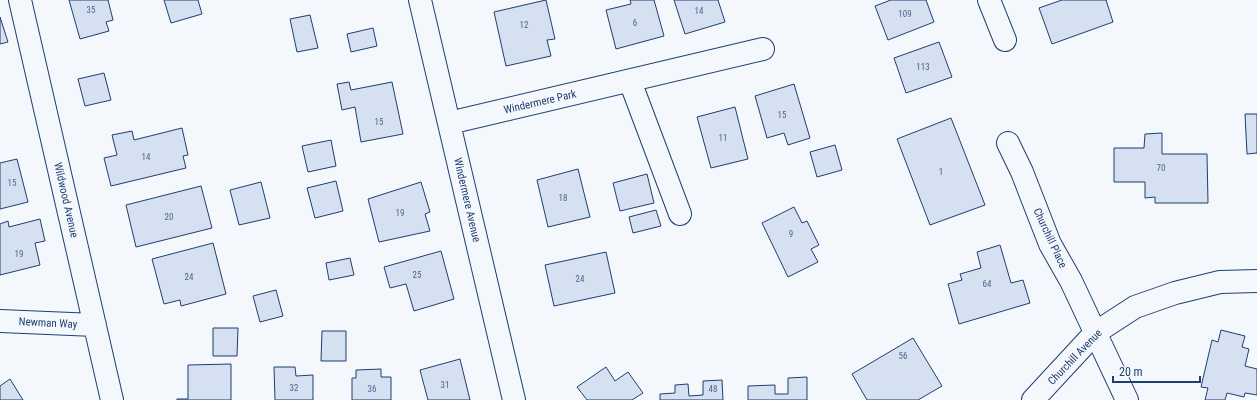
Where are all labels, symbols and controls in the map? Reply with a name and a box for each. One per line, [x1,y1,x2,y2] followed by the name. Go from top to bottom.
[87,5,96,15] house number: 35
[695,6,704,16] house number: 14
[898,9,912,19] house number: 109
[633,18,637,28] house number: 6
[520,20,529,30] house number: 12
[916,62,930,72] house number: 113
[502,87,578,117] street label: Windermere Park
[778,110,787,120] house number: 15
[375,117,384,127] house number: 15
[719,133,727,143] house number: 11
[142,152,151,162] house number: 14
[451,157,483,243] street label: Windermere Avenue
[51,161,81,239] street label: Wildwood Avenue
[1157,163,1165,173] house number: 70
[939,167,943,177] house number: 1
[8,178,17,188] house number: 15
[559,193,567,203] house number: 18
[1030,206,1070,270] street label: Churchill Place
[396,208,404,218] house number: 19
[165,212,173,222] house number: 20
[789,229,793,239] house number: 9
[15,249,23,259] house number: 19
[413,270,422,280] house number: 25
[185,272,194,282] house number: 24
[576,274,585,284] house number: 24
[983,279,992,289] house number: 64
[18,315,78,331] street label: Newman Way
[1045,326,1105,388] street label: Churchill Avenue
[899,351,907,361] house number: 56
[1113,358,1200,384] scale bar
[1119,365,1143,379] text: 20 m
[441,380,449,390] house number: 31
[290,383,299,393] house number: 32
[368,384,376,394] house number: 36
[709,384,717,394] house number: 48

